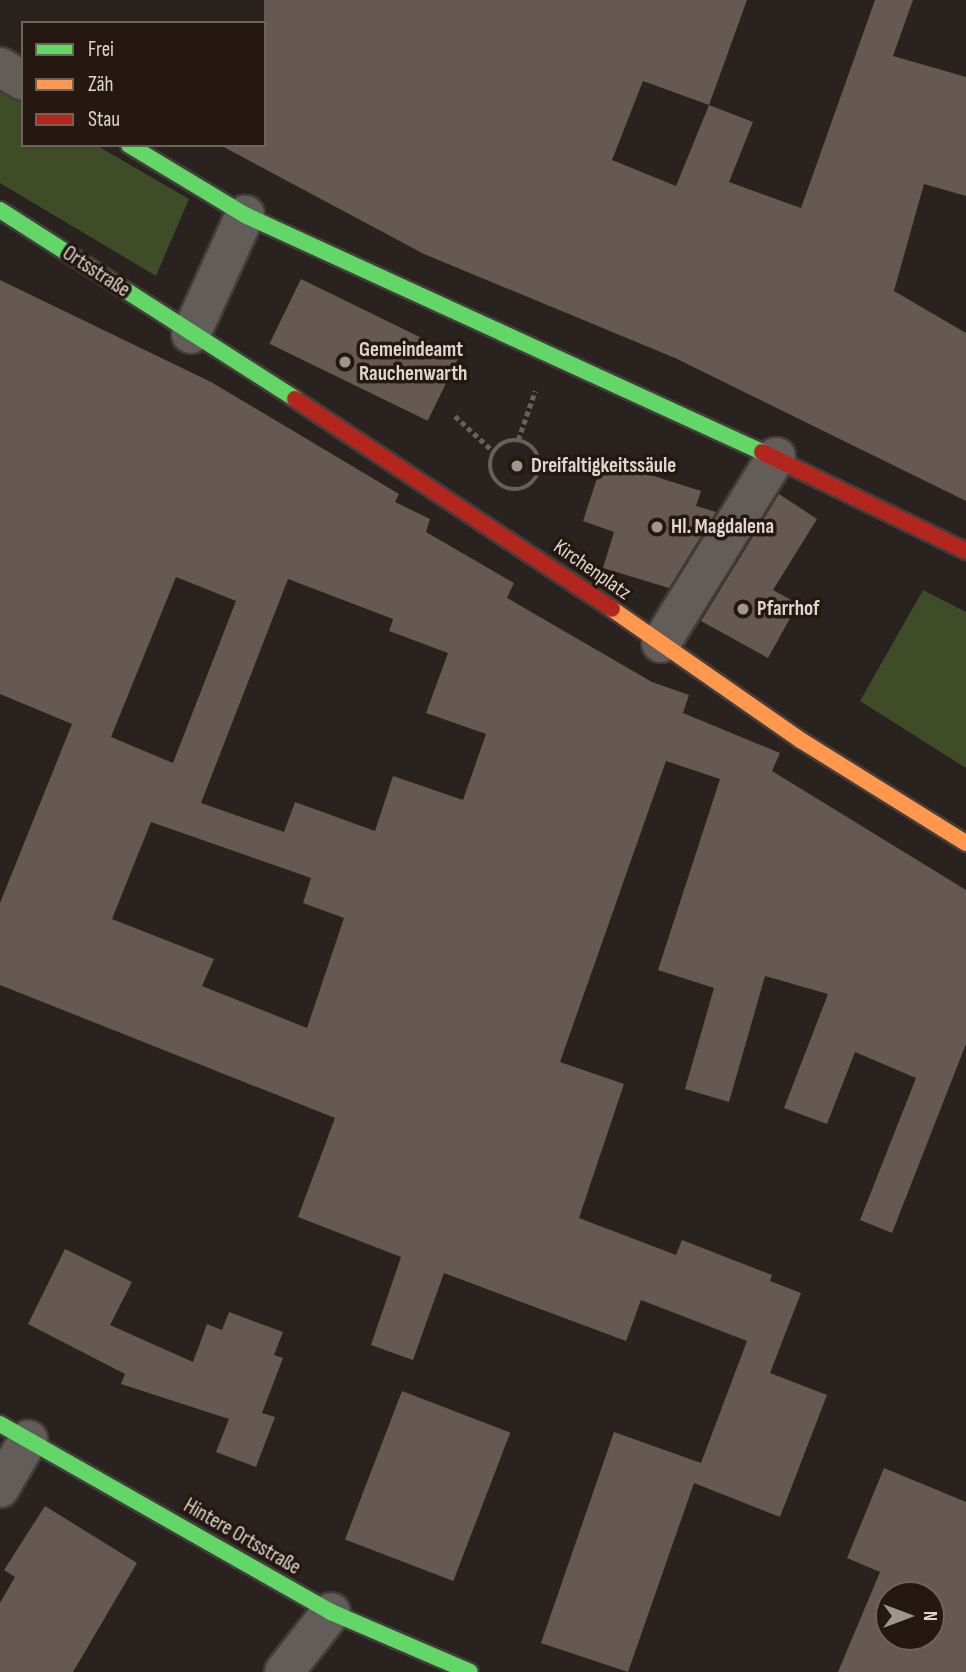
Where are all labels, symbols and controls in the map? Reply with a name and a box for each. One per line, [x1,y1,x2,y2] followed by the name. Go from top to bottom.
[21,21,266,147] legend
[88,37,114,62] text: Frei
[88,72,114,97] text: Zäh
[88,107,120,132] text: Stau
[58,241,134,303] street label: Ortsstraße
[359,337,467,387] place label: Gemeindeamt Rauchenwarth
[337,354,353,370] marker: Gemeindeamt Rauchenwarth
[531,453,676,479] place label: Dreifaltigkeitssäule
[509,458,525,474] marker: Dreifaltigkeitssäule
[671,514,774,540] place label: Hl. Magdalena
[649,519,665,535] marker: Hl. Magdalena
[548,534,636,606] street label: Kirchenplatz
[757,596,820,622] place label: Pfarrhof
[735,601,751,617] marker: Pfarrhof
[179,1493,305,1581] street label: Hintere Ortsstraße
[875,1581,945,1651] north arrow
[918,1611,941,1621] text: N

